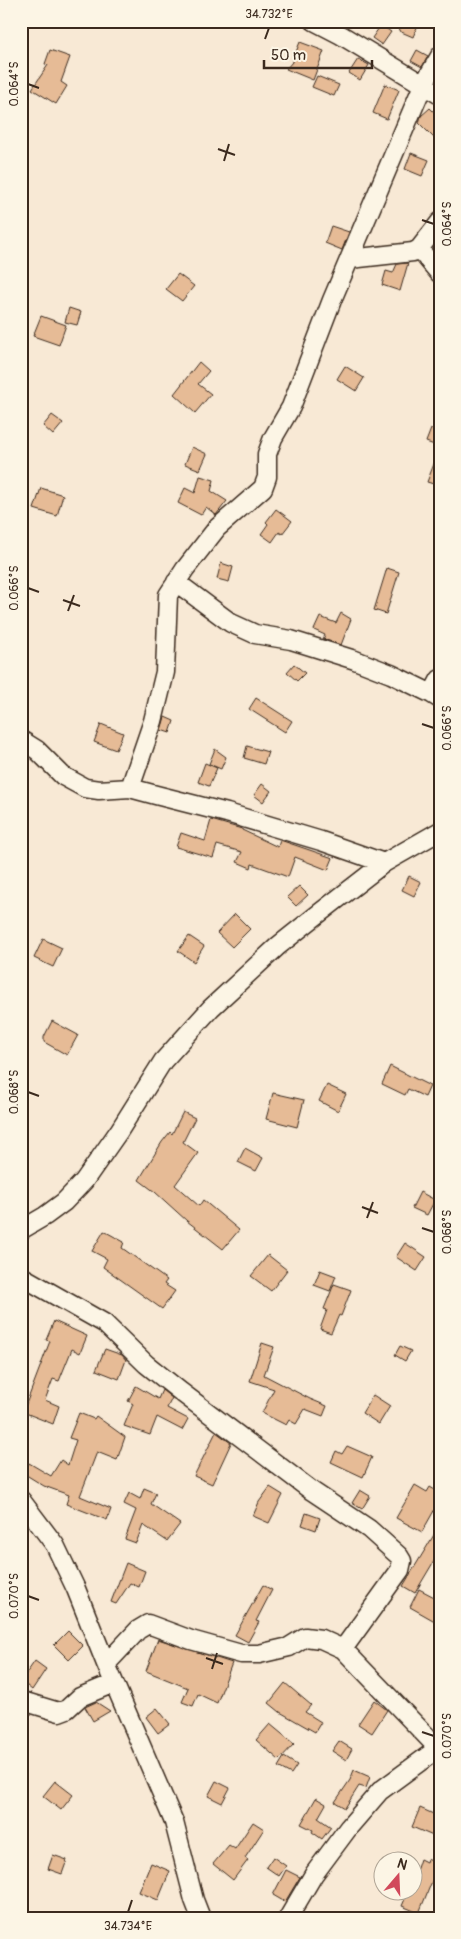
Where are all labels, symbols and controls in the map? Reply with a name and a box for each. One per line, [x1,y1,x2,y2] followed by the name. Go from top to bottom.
[245,7,293,22] text: 34.732°E
[264,38,371,70] scale bar
[271,46,306,65] text: 50 m
[7,61,22,107] text: 0.064°S
[440,201,455,247] text: 0.064°S
[7,565,22,611] text: 0.066°S
[440,705,455,751] text: 0.066°S
[7,1070,22,1114] text: 0.068°S
[440,1210,455,1254] text: 0.068°S
[7,1573,22,1619] text: 0.070°S
[440,1713,455,1759] text: 0.070°S
[374,1852,424,1902] north arrow
[395,1855,409,1874] text: N
[104,1919,152,1934] text: 34.734°E

